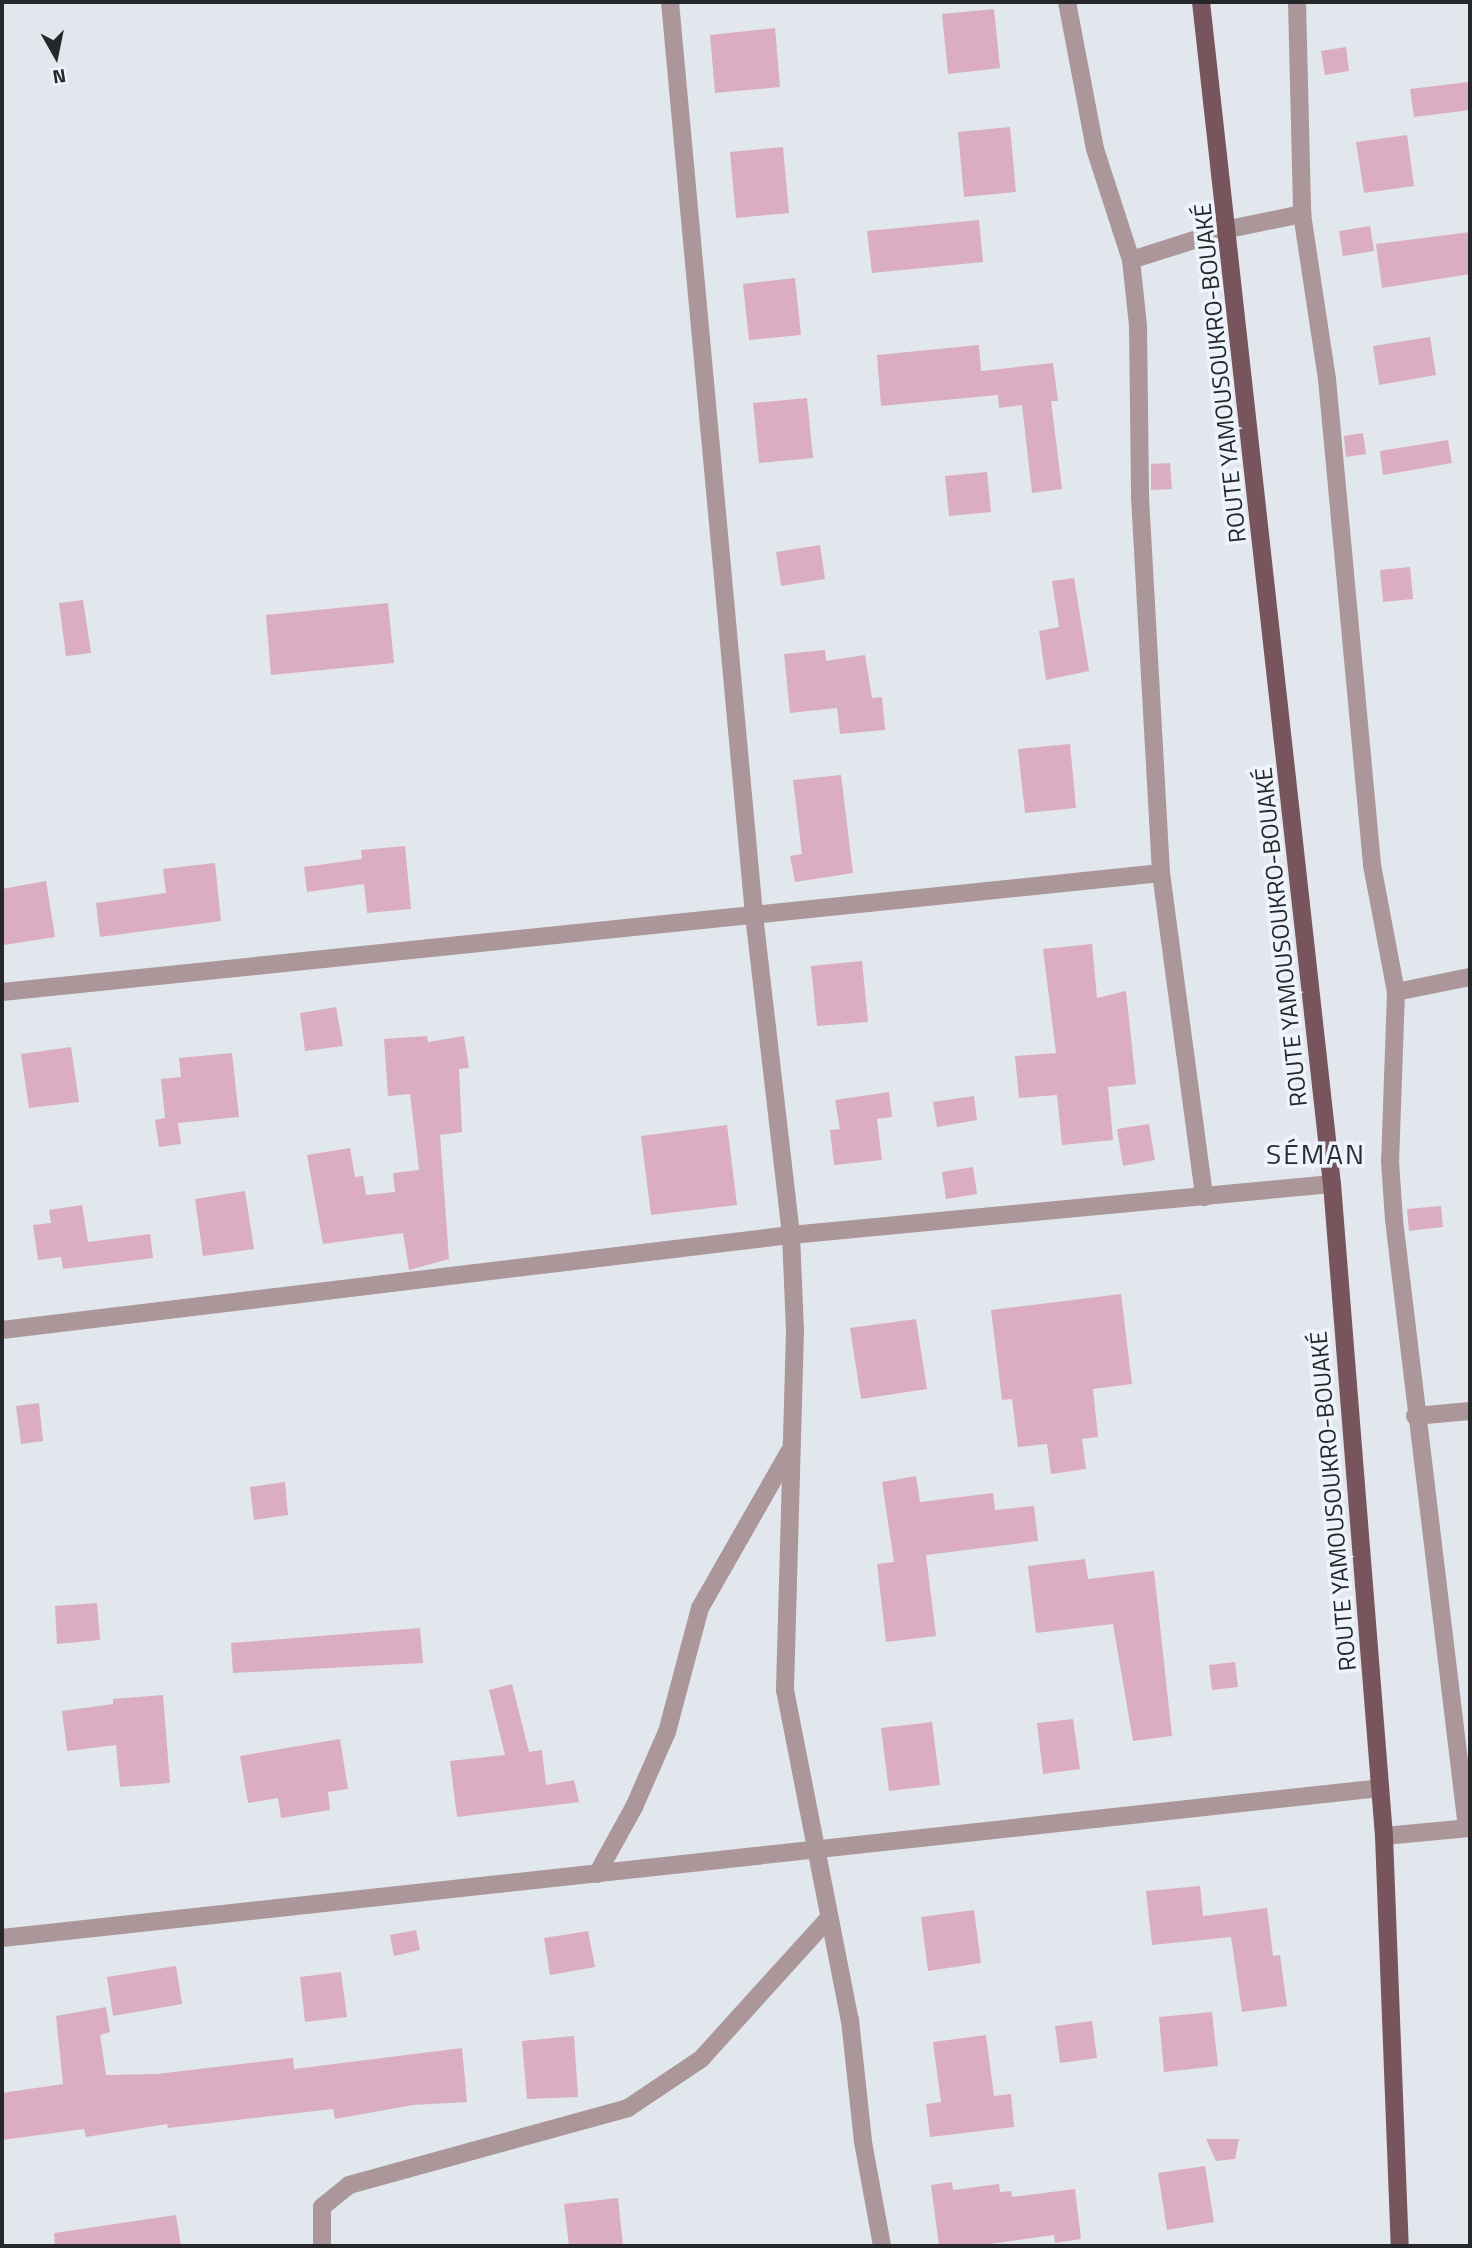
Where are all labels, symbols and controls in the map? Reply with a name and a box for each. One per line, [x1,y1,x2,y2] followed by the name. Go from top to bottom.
[21,21,91,91] north arrow
[51,62,68,93] text: N
[1188,202,1252,544] street label: ROUTE YAMOUSOUKRO-BOUAKÉ
[1249,766,1313,1108] street label: ROUTE YAMOUSOUKRO-BOUAKÉ
[1267,1137,1365,1171] district label: SÉMAN
[1304,1330,1362,1672] street label: ROUTE YAMOUSOUKRO-BOUAKÉ

